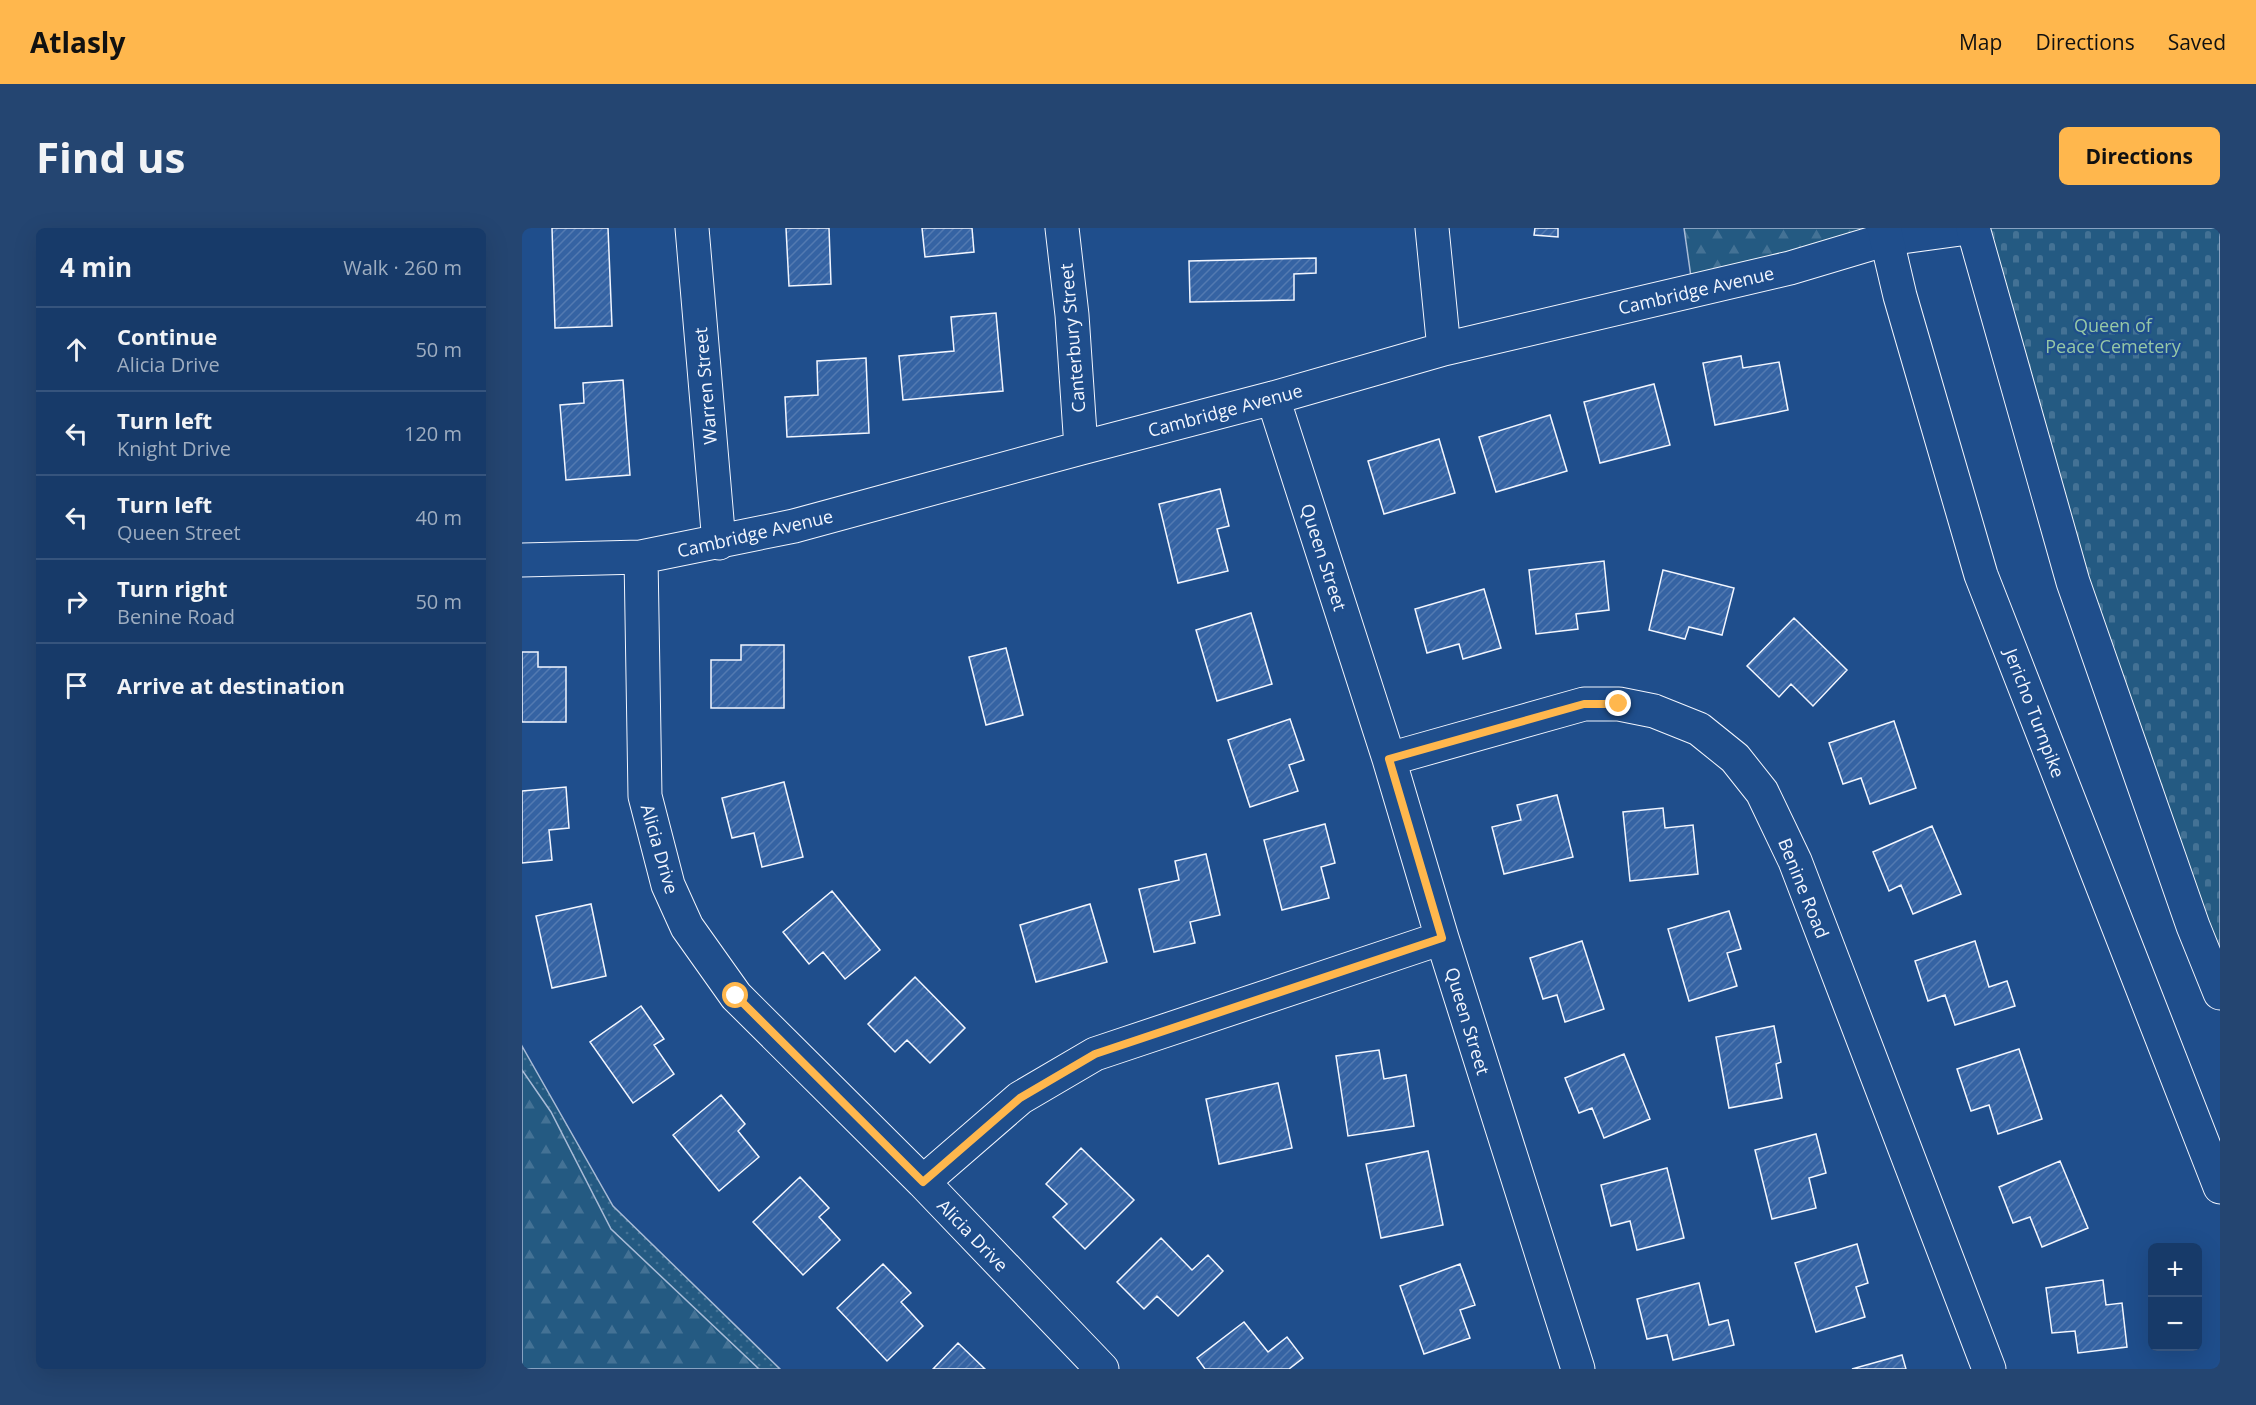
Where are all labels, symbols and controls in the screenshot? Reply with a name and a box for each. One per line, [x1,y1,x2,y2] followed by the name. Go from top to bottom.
[30,23,125,61] text: Atlasly
[1959,28,2002,56] text: Map
[2035,28,2135,56] text: Directions
[2168,28,2226,56] text: Saved
[2059,127,2220,185] button: Directions
[36,128,185,185] text: Find us
[60,249,132,285] text: 4 min
[343,254,462,281] text: Walk · 260 m
[1616,260,1776,320] street label: Cambridge Avenue
[1054,262,1090,414] street label: Canterbury Street
[2045,313,2182,358] park label: Queen of Peace Cemetery
[117,321,217,351] text: Continue
[688,326,722,446] street label: Warren Street
[60,333,93,366] icon: ahead
[415,336,462,363] text: 50 m
[117,351,220,378] text: Alicia Drive
[1145,378,1305,442] street label: Cambridge Avenue
[117,405,212,435] text: Turn left
[60,417,93,450] icon: left
[404,420,462,447] text: 120 m
[117,435,231,462] text: Knight Drive
[117,489,212,519] text: Turn left
[1295,500,1353,614] street label: Queen Street
[60,501,93,534] icon: left
[675,503,835,563] street label: Cambridge Avenue
[415,504,462,531] text: 40 m
[117,519,241,546] text: Queen Street
[117,573,228,603] text: Turn right
[60,585,93,618] icon: right
[415,588,462,615] text: 50 m
[117,603,235,630] text: Benine Road
[1999,643,2071,781] street label: Jericho Turnpike
[60,669,93,702] icon: arrive
[117,670,345,700] text: Arrive at destination
[1605,690,1631,716] route end
[636,801,684,897] street label: Alicia Drive
[1773,834,1835,942] street label: Benine Road
[1440,964,1496,1078] street label: Queen Street
[722,982,748,1008] route start
[932,1193,1014,1277] street label: Alicia Drive
[2148,1243,2202,1351] map controls
[2148,1243,2202,1297] button: +
[2148,1297,2202,1351] button: −

